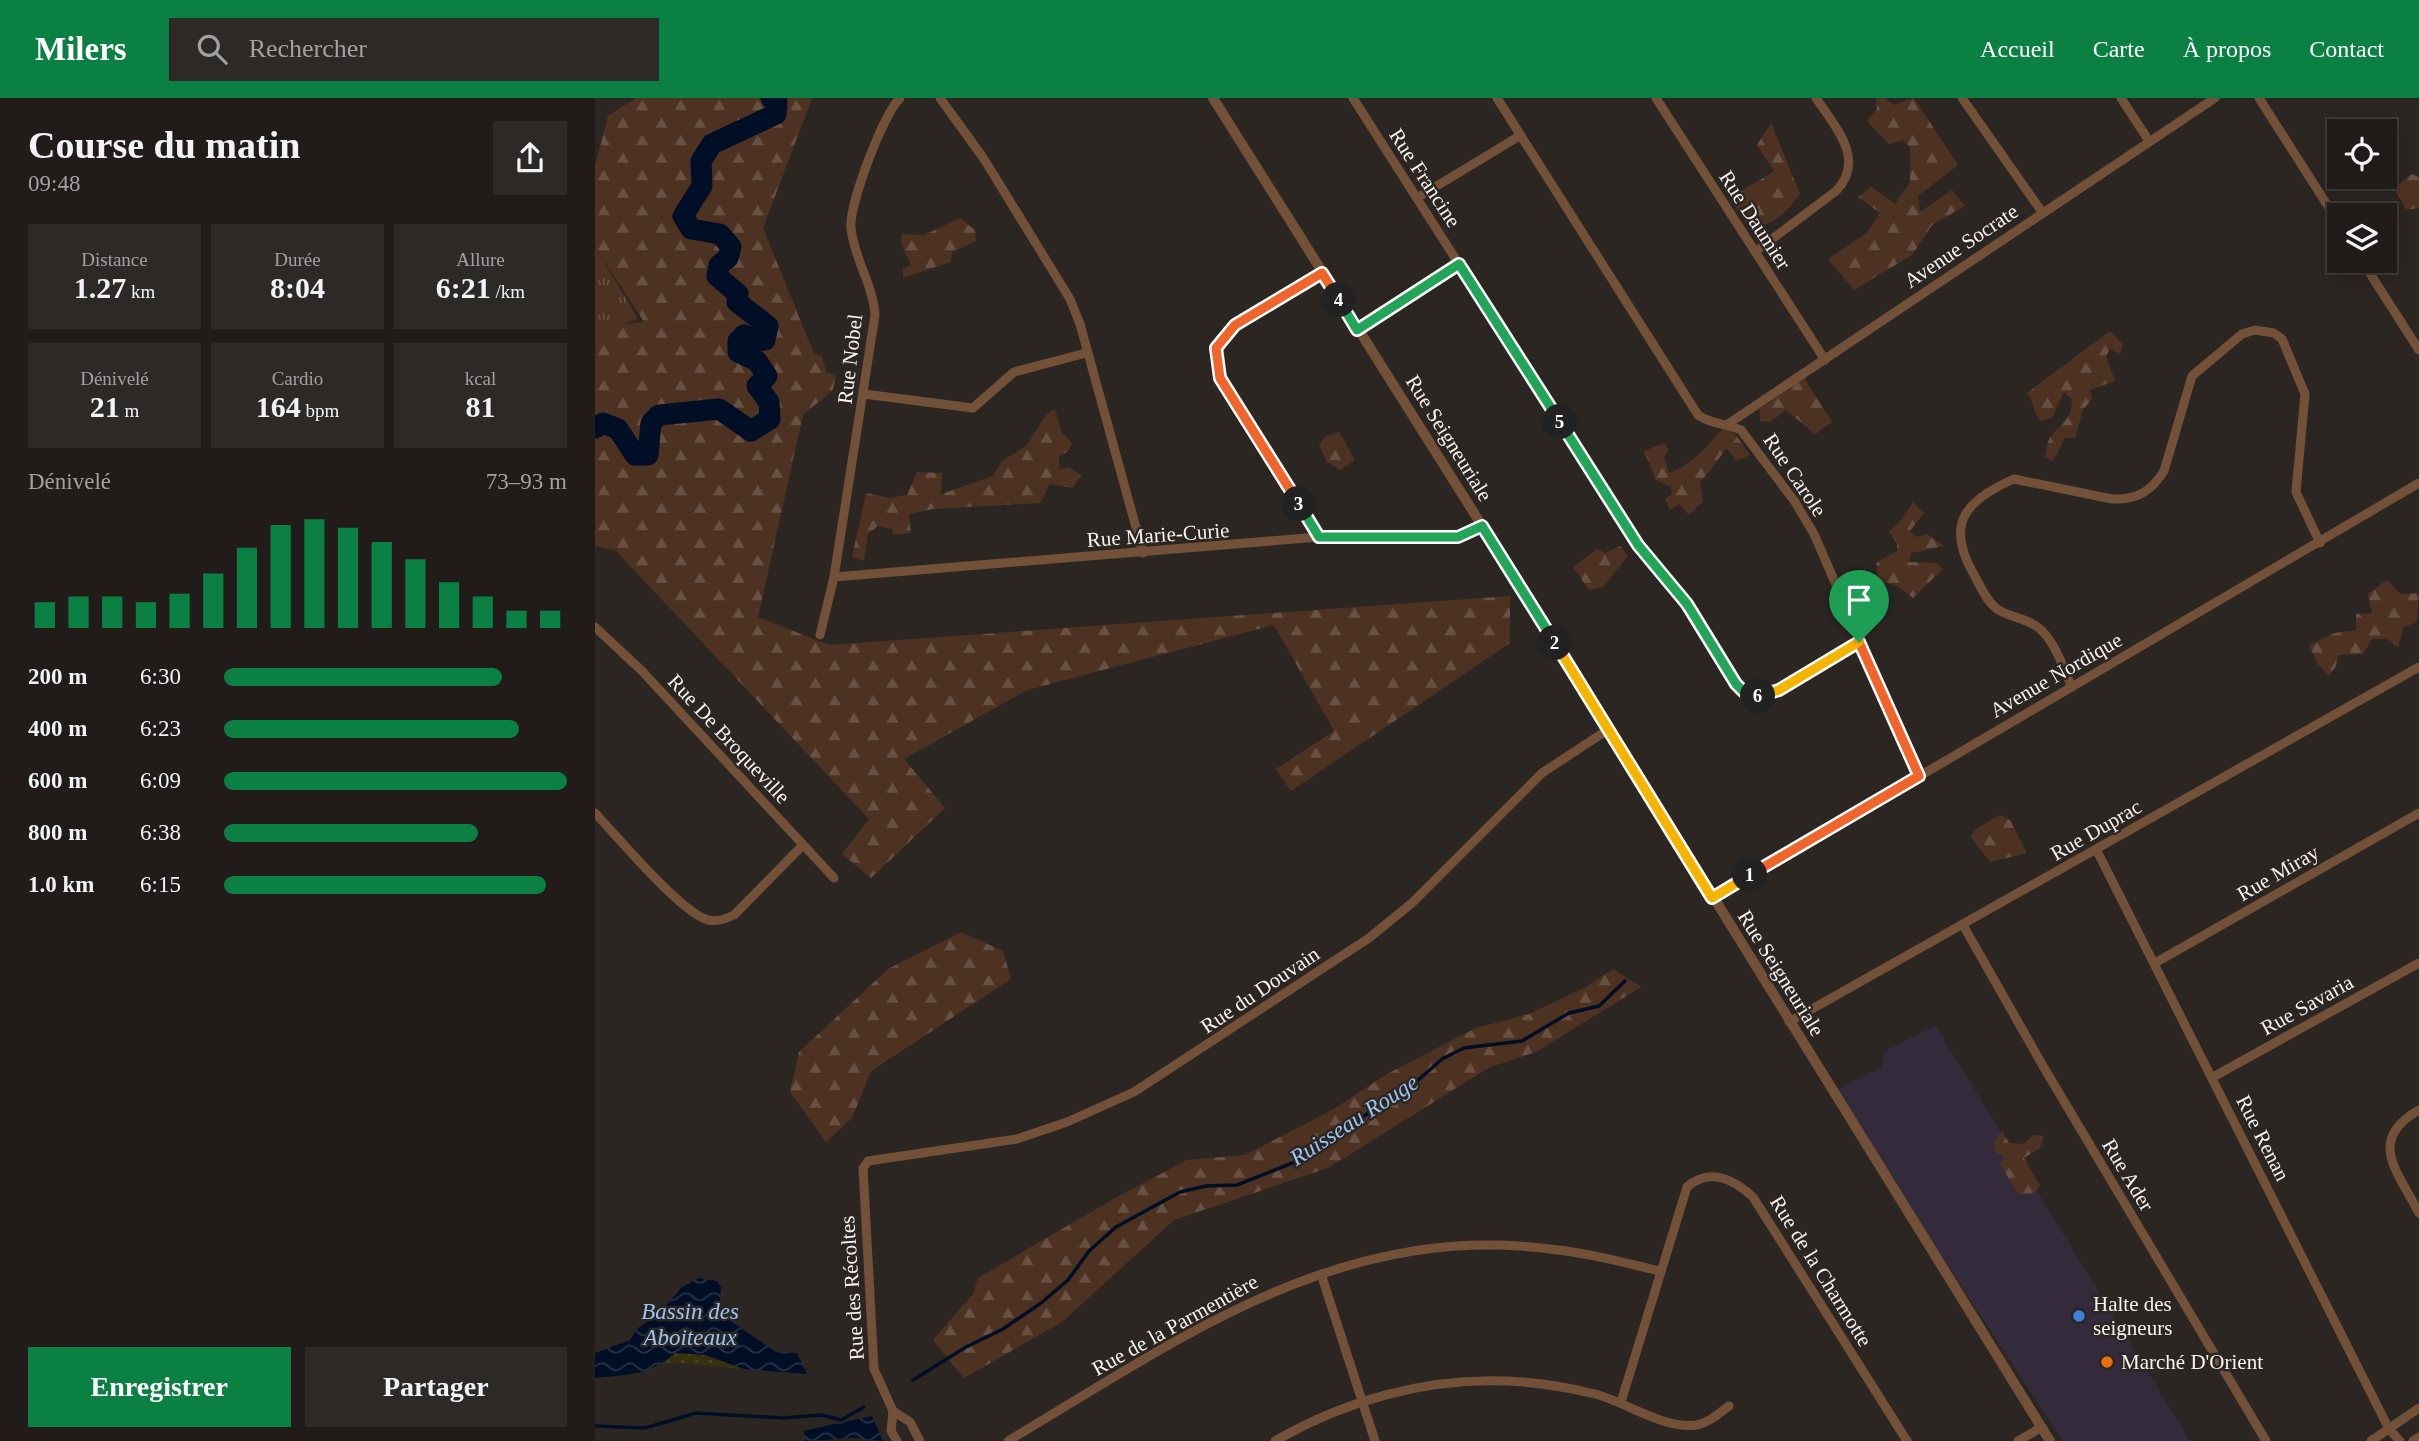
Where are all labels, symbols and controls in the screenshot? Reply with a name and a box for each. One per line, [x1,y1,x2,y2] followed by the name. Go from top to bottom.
[169,18,659,81] search box
[193,30,231,68] icon: search
[35,31,127,67] text: Milers
[249,34,367,63] text: Rechercher
[1980,36,2055,62] text: Accueil
[2093,36,2145,62] text: Carte
[2183,36,2271,62] text: À propos
[2309,36,2384,62] text: Contact
[2327,119,2397,273] map controls
[2327,119,2397,189] button: locate
[493,121,567,195] button: share
[28,124,300,166] text: Course du matin
[1384,124,1466,232] street label: Rue Francine
[1714,166,1796,274] street label: Rue Daumier
[28,171,80,196] text: 09:48
[1900,199,2022,293] street label: Avenue Socrate
[2327,203,2397,273] button: layers
[81,249,148,270] text: Distance
[274,249,321,270] text: Durée
[456,249,505,270] text: Allure
[74,271,126,304] text: 1.27
[270,271,325,304] text: 8:04
[436,271,491,304] text: 6:21
[126,281,155,302] text: km
[491,281,525,302] text: /km
[1321,282,1357,318] pin: 4
[1334,289,1343,310] text: 4
[833,313,867,405] street label: Rue Nobel
[80,368,149,389] text: Dénivelé
[272,368,323,389] text: Cardio
[465,368,496,389] text: kcal
[1401,371,1497,505] street label: Rue Seigneuriale
[90,390,120,423] text: 21
[256,390,301,423] text: 164
[466,390,496,423] text: 81
[120,400,139,421] text: m
[301,400,339,421] text: bpm
[1543,404,1577,440] pin: 5
[1555,411,1564,432] text: 5
[1758,429,1832,521] street label: Rue Carole
[28,469,111,494] text: Dénivelé
[486,469,567,494] text: 73–93 m
[1281,486,1317,522] pin: 3
[1294,493,1303,514] text: 3
[1086,518,1230,552] street label: Rue Marie-Curie
[1829,570,1889,642] pin
[1840,581,1878,619] icon: arrive
[1537,626,1573,660] pin: 2
[1986,628,2126,722] street label: Avenue Nordique
[1550,632,1559,653] text: 2
[28,664,87,689] text: 200 m
[140,664,181,689] text: 6:30
[663,669,795,809] street label: Rue De Broqueville
[1741,678,1775,714] pin: 6
[1753,685,1762,706] text: 6
[28,716,87,741] text: 400 m
[140,716,181,741] text: 6:23
[28,768,87,793] text: 600 m
[140,768,181,793] text: 6:09
[2046,794,2146,866] street label: Rue Duprac
[28,820,87,845] text: 800 m
[140,820,181,845] text: 6:38
[2233,840,2324,906] street label: Rue Miray
[1733,858,1767,892] pin: 1
[1745,864,1754,885] text: 1
[28,872,94,897] text: 1.0 km
[140,872,181,897] text: 6:15
[1733,906,1829,1040] street label: Rue Seigneuriale
[1196,941,1324,1038] street label: Rue du Douvain
[2257,969,2358,1040] street label: Rue Savaria
[1284,1069,1423,1171] water label: Ruisseau Rouge
[2231,1091,2295,1185] street label: Rue Renan
[2097,1135,2159,1215] street label: Rue Ader
[1765,1191,1877,1351] street label: Rue de la Charmotte
[835,1215,869,1361] street label: Rue des Récoltes
[1088,1269,1262,1381] street label: Rue de la Parmentière
[2093,1292,2172,1340] place label: Halte des seigneurs
[641,1299,739,1350] water label: Bassin des Aboiteaux
[2071,1308,2087,1324] marker: Halte des seigneurs
[28,1347,291,1427] button: Enregistrer
[305,1347,567,1427] button: Partager
[2121,1350,2263,1374] place label: Marché D'Orient
[2099,1354,2115,1370] marker: Marché D'Orient

